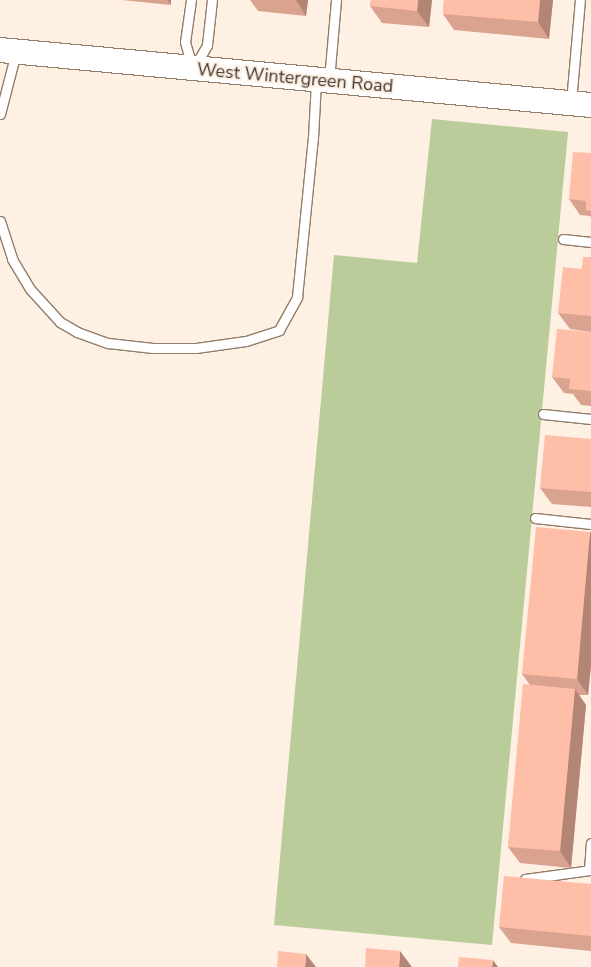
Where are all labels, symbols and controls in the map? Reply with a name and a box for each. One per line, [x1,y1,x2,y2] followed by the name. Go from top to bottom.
[196,59,394,97] street label: West Wintergreen Road

